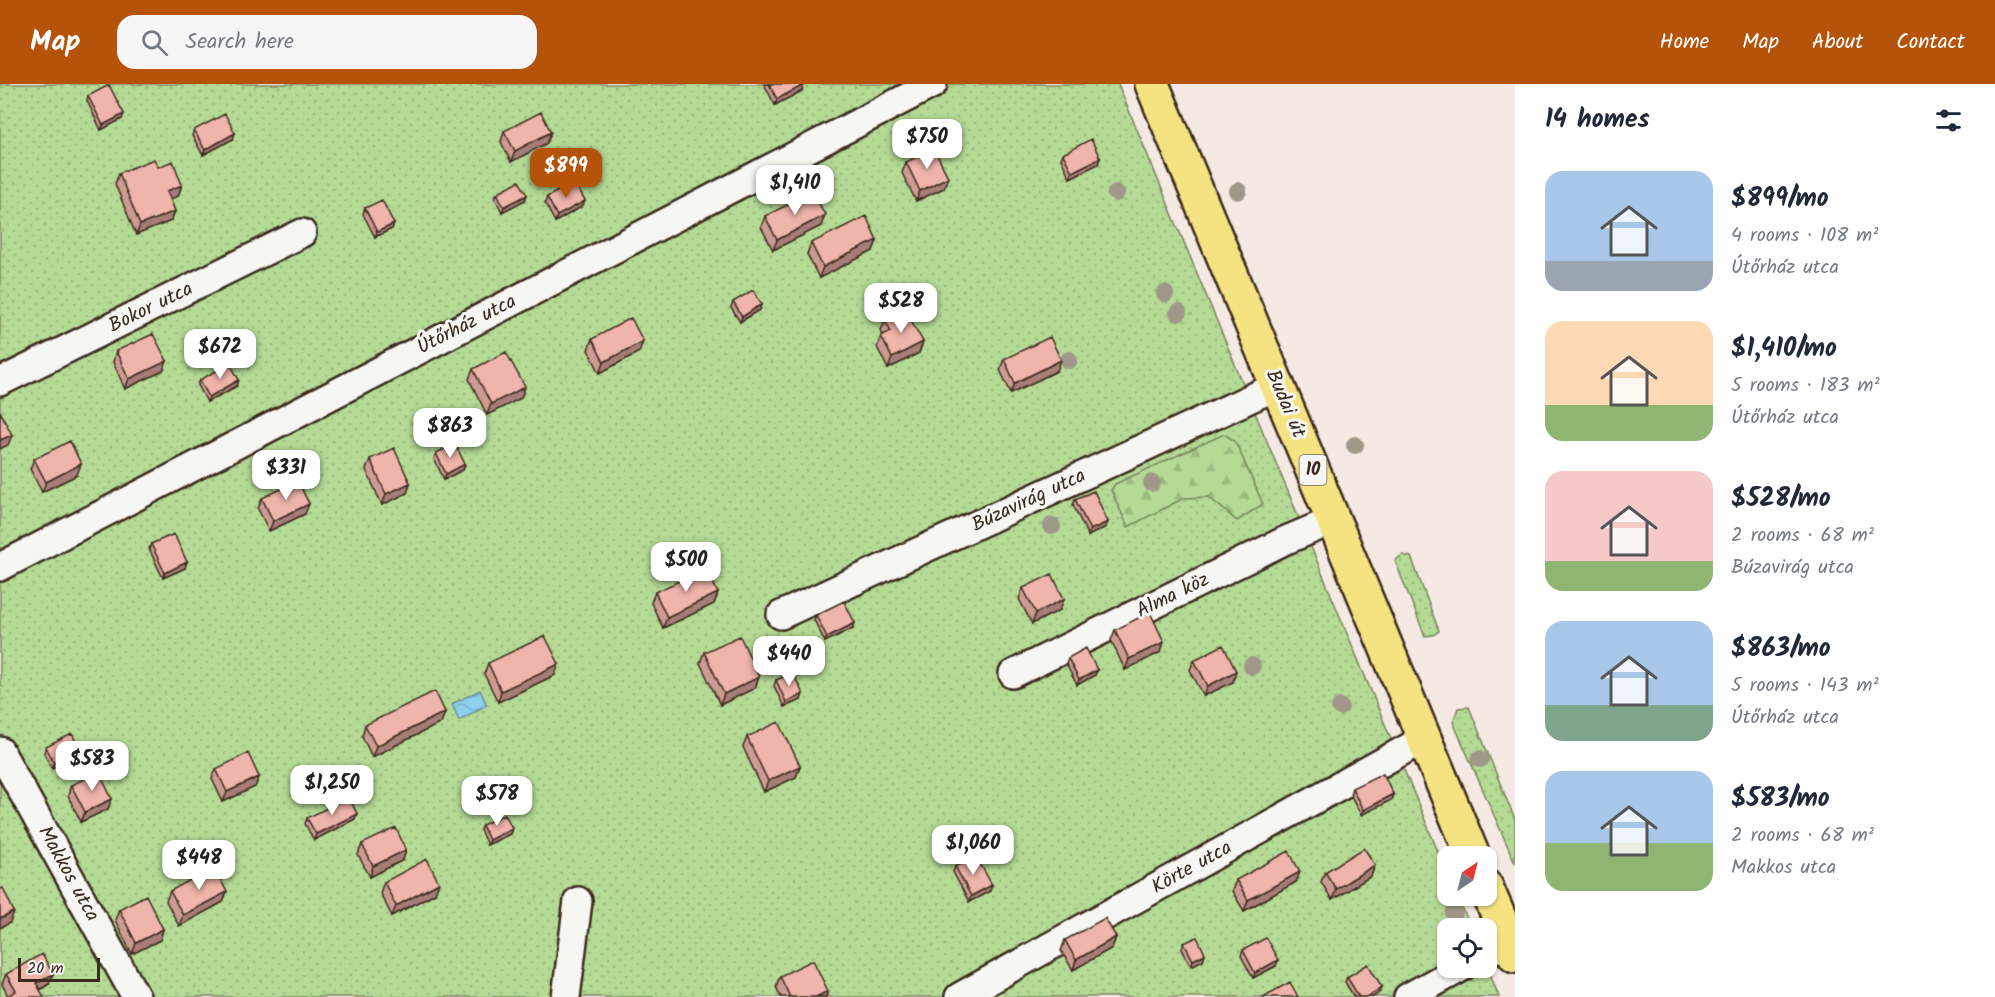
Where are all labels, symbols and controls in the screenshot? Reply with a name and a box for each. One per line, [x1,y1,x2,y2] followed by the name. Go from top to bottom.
[117,15,537,69] search box
[30,20,81,65] text: Map
[186,25,294,60] text: Search here
[138,26,171,59] icon: search
[1660,26,1709,59] text: Home
[1742,26,1779,59] text: Map
[1812,26,1863,59] text: About
[1896,26,1965,59] text: Contact
[1545,99,1650,141] text: 14 homes
[1932,104,1965,137] icon: filters
[891,119,963,170] pin: $750
[906,122,948,154] text: $750
[530,148,602,199] pin: $899
[544,151,588,183] text: $899
[746,165,844,216] pin: $1,410
[770,168,820,200] text: $1,410
[1731,178,1829,220] text: $899/mo
[1593,195,1665,267] icon: home
[1731,220,1878,252] text: 4 rooms · 108 m²
[1731,252,1839,284] text: Útőrház utca
[103,274,199,342] street label: Bokor utca
[865,283,937,334] pin: $528
[412,286,522,364] street label: Útőrház utca
[878,286,924,318] text: $528
[1731,328,1837,370] text: $1,410/mo
[184,329,256,380] pin: $672
[198,332,242,364] text: $672
[1593,345,1665,417] icon: home
[1256,365,1314,444] street label: Budai út
[1731,370,1880,402] text: 5 rooms · 183 m²
[1731,402,1839,434] text: Útőrház utca
[414,408,486,459] pin: $863
[427,411,473,443] text: $863
[250,450,322,501] pin: $331
[266,453,306,485] text: $331
[1300,455,1326,485] road number: 10
[967,461,1091,541] street label: Búzavirág utca
[1731,478,1831,520] text: $528/mo
[1593,495,1665,567] icon: home
[1731,520,1874,552] text: 2 rooms · 68 m²
[650,542,722,593] pin: $500
[665,545,707,577] text: $500
[1731,552,1854,584] text: Búzavirág utca
[1131,565,1215,627] street label: Alma köz
[1731,628,1831,670] text: $863/mo
[753,636,825,687] pin: $440
[767,639,811,671] text: $440
[1593,645,1665,717] icon: home
[1731,670,1879,702] text: 5 rooms · 143 m²
[1731,702,1839,734] text: Útőrház utca
[56,741,128,792] pin: $583
[70,744,114,776] text: $583
[283,765,381,816] pin: $1,250
[304,768,360,800] text: $1,250
[461,776,533,827] pin: $578
[1731,778,1830,820] text: $583/mo
[475,779,519,811] text: $578
[1593,795,1665,867] icon: home
[29,820,107,928] street label: Makkos utca
[1731,820,1874,852] text: 2 rooms · 68 m²
[924,825,1022,876] pin: $1,060
[946,828,1000,860] text: $1,060
[1146,833,1238,903] street label: Körte utca
[163,840,235,891] pin: $448
[176,843,222,875] text: $448
[1437,846,1497,906] north arrow
[1437,846,1497,978] map controls
[1731,852,1836,884] text: Makkos utca
[1437,918,1497,978] button: locate
[18,955,100,982] scale bar
[27,956,63,981] text: 20 m

